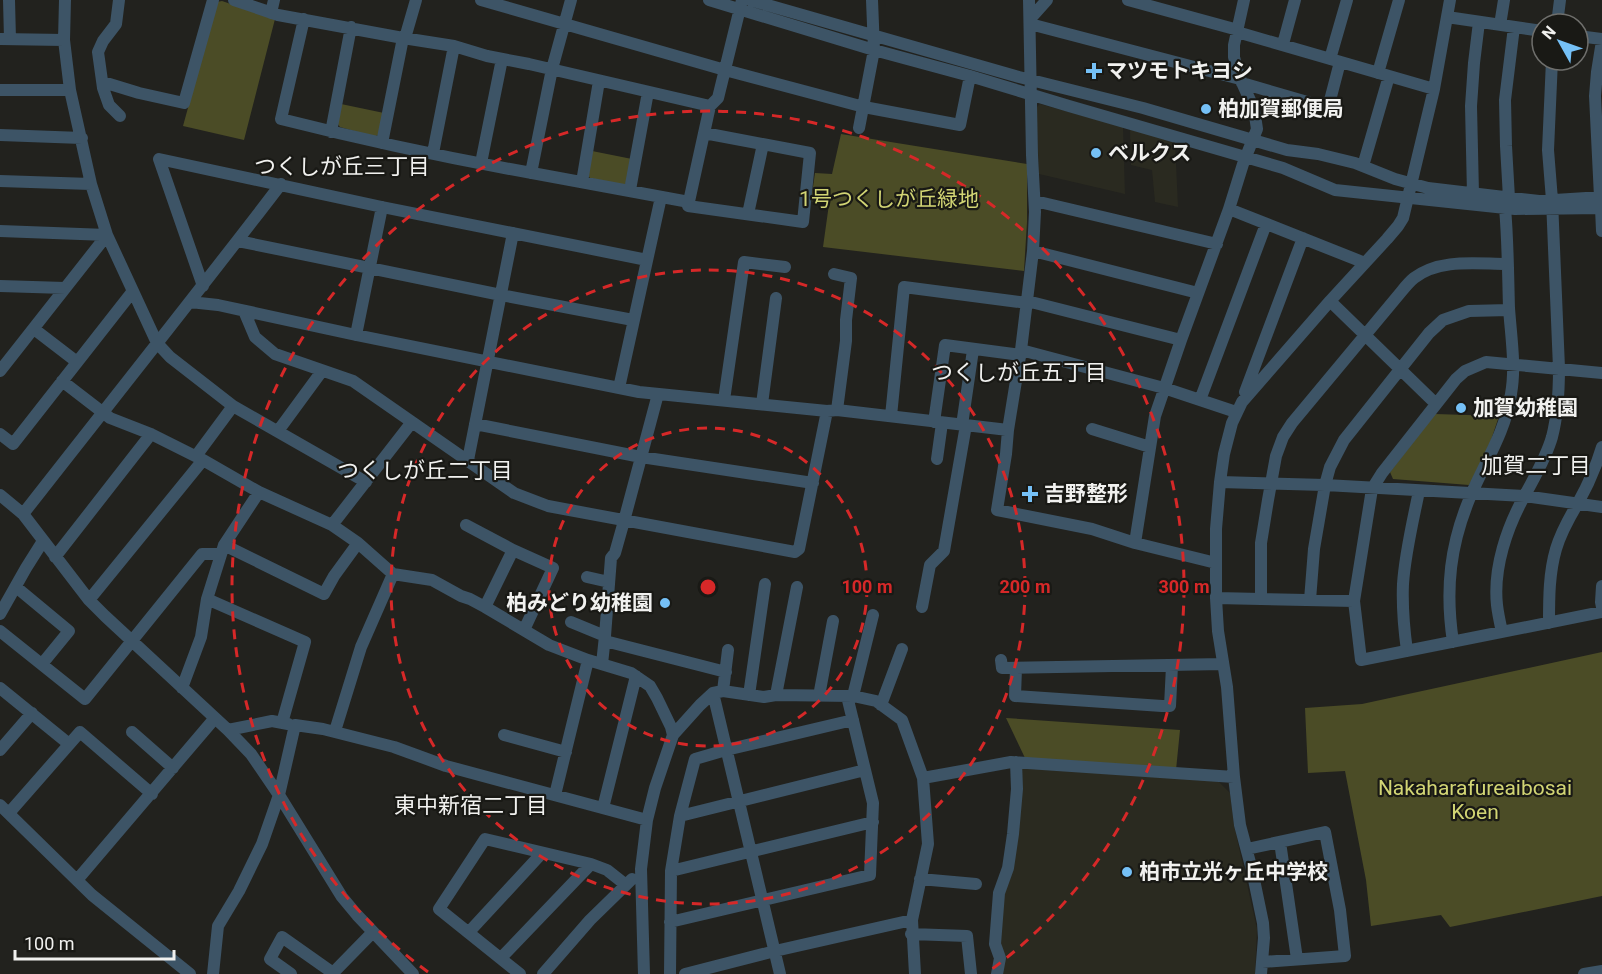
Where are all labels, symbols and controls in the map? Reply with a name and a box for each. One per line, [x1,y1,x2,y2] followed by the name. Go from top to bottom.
[1530,12,1590,72] north arrow
[1538,22,1560,43] text: N
[1106,59,1253,83] place label: マツモトキヨシ
[1087,64,1101,78] marker: マツモトキヨシ
[1218,97,1344,121] place label: 柏加賀郵便局
[1199,102,1213,116] marker: 柏加賀郵便局
[1108,141,1191,165] place label: ベルクス
[1089,146,1103,160] marker: ベルクス
[254,154,430,179] district label: つくしが丘三丁目
[799,187,979,211] park label: 1号つくしが丘緑地
[931,360,1107,385] district label: つくしが丘五丁目
[1473,396,1578,420] place label: 加賀幼稚園
[1454,401,1468,415] marker: 加賀幼稚園
[1481,453,1591,478] district label: 加賀二丁目
[337,458,513,483] district label: つくしが丘二丁目
[1044,482,1128,506] place label: 吉野整形
[1021,485,1039,503] marker: 吉野整形
[841,576,893,597] text: 100 m
[999,576,1051,597] text: 200 m
[1158,576,1210,597] text: 300 m
[698,577,718,597] centre of rings
[506,591,653,615] place label: 柏みどり幼稚園
[658,596,672,610] marker: 柏みどり幼稚園
[1378,776,1572,824] park label: Nakaharafureaibosai Koen
[394,793,548,818] district label: 東中新宿二丁目
[1139,860,1328,884] place label: 柏市立光ヶ丘中学校
[1120,865,1134,879] marker: 柏市立光ヶ丘中学校
[15,923,174,961] scale bar
[24,933,75,954] text: 100 m

